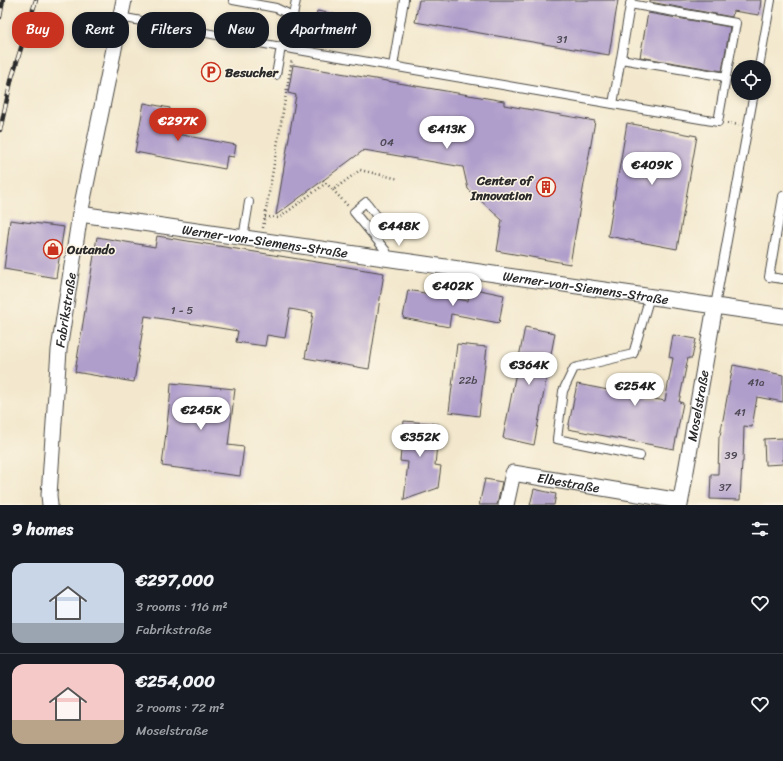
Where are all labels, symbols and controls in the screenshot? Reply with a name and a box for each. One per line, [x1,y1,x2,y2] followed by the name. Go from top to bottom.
[12,12,64,48] chip: Buy
[72,12,129,48] chip: Rent
[137,12,206,48] chip: Filters
[214,12,269,48] chip: New
[277,12,371,48] chip: Apartment
[557,30,568,49] house number: 31
[731,60,771,100] map controls
[731,60,771,100] button: locate
[200,61,222,83] parking icon: Besucher
[225,61,279,84] place label: Besucher
[150,108,206,142] pin: €297K
[158,109,198,132] text: €297K
[419,116,475,150] pin: €413K
[428,117,466,140] text: €413K
[380,133,394,152] house number: 04
[624,152,680,186] pin: €409K
[632,153,672,176] text: €409K
[470,169,534,207] place label: Center of Innovation
[535,176,557,198] building icon: Center of Innovation
[371,213,427,247] pin: €448K
[379,214,419,237] text: €448K
[180,218,350,265] street label: Werner-von-Siemens-Straße
[42,238,64,260] shop icon: Outando
[66,238,115,261] place label: Outando
[501,264,670,311] street label: Werner-von-Siemens-Straße
[49,270,83,349] street label: Fabrikstraße
[425,273,481,307] pin: €402K
[433,274,473,297] text: €402K
[171,301,193,320] house number: 1 - 5
[501,352,557,386] pin: €364K
[509,353,549,376] text: €364K
[680,368,716,443] street label: Moselstraße
[459,371,477,390] house number: 22b
[607,373,663,407] pin: €254K
[747,373,765,392] house number: 41a
[615,374,655,397] text: €254K
[173,397,229,431] pin: €245K
[181,398,221,421] text: €245K
[734,403,746,422] house number: 41
[392,424,448,458] pin: €352K
[400,425,440,448] text: €352K
[725,446,738,465] house number: 39
[536,466,601,499] street label: Elbestraße
[719,478,732,497] house number: 37
[12,514,73,544] text: 9 homes
[749,518,771,540] icon: filters
[136,565,214,595] text: €297,000
[44,579,92,627] icon: home
[749,592,771,614] icon: heart
[136,595,228,618] text: 3 rooms · 116 m²
[136,618,212,641] text: Fabrikstraße
[136,666,215,696] text: €254,000
[44,680,92,728] icon: home
[749,693,771,715] icon: heart
[136,696,224,719] text: 2 rooms · 72 m²
[136,719,208,742] text: Moselstraße

